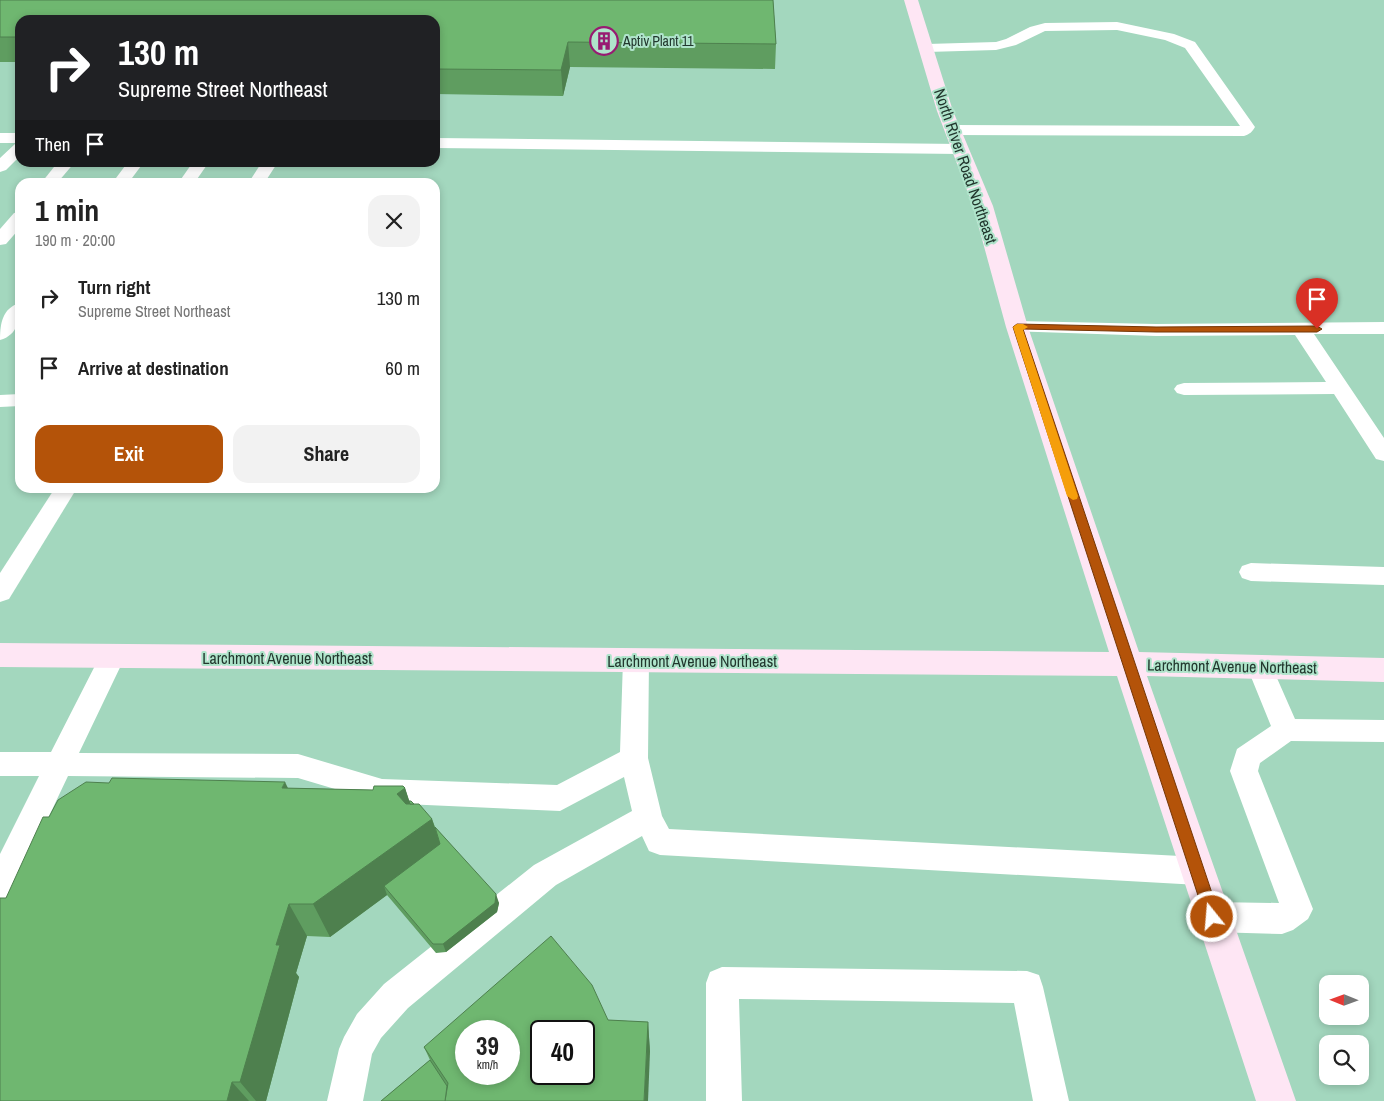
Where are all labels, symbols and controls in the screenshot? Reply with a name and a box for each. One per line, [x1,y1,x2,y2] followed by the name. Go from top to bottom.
[589,26,619,56] building icon: Aptiv Plant 11
[118,29,199,76] text: 130 m
[622,32,694,50] place label: Aptiv Plant 11
[35,35,100,100] icon: right
[118,74,328,104] text: Supreme Street Northeast
[929,86,1003,247] street label: North River Road Northeast
[81,130,109,158] icon: arrive
[35,131,71,157] text: Then
[35,190,99,230] text: 1 min
[368,195,420,247] button: close
[35,229,115,251] text: 190 m · 20:00
[78,274,150,300] text: Turn right
[1296,278,1338,329] pin
[35,284,63,312] icon: right
[377,285,420,311] text: 130 m
[1303,285,1331,313] icon: arrive
[78,300,230,322] text: Supreme Street Northeast
[35,354,63,382] icon: arrive
[78,355,229,381] text: Arrive at destination
[385,355,420,381] text: 60 m
[35,425,223,483] button: Exit
[233,425,420,483] button: Share
[202,647,372,669] street label: Larchmont Avenue Northeast
[607,650,777,672] street label: Larchmont Avenue Northeast
[1147,654,1317,678] street label: Larchmont Avenue Northeast
[1185,890,1237,942] position arrow
[1319,975,1369,1025] north arrow
[1319,975,1369,1085] map controls
[530,1020,595,1085] speed limit sign: 40
[476,1029,499,1063] text: 39
[1319,1035,1369,1085] button: search
[477,1057,498,1073] text: km/h

